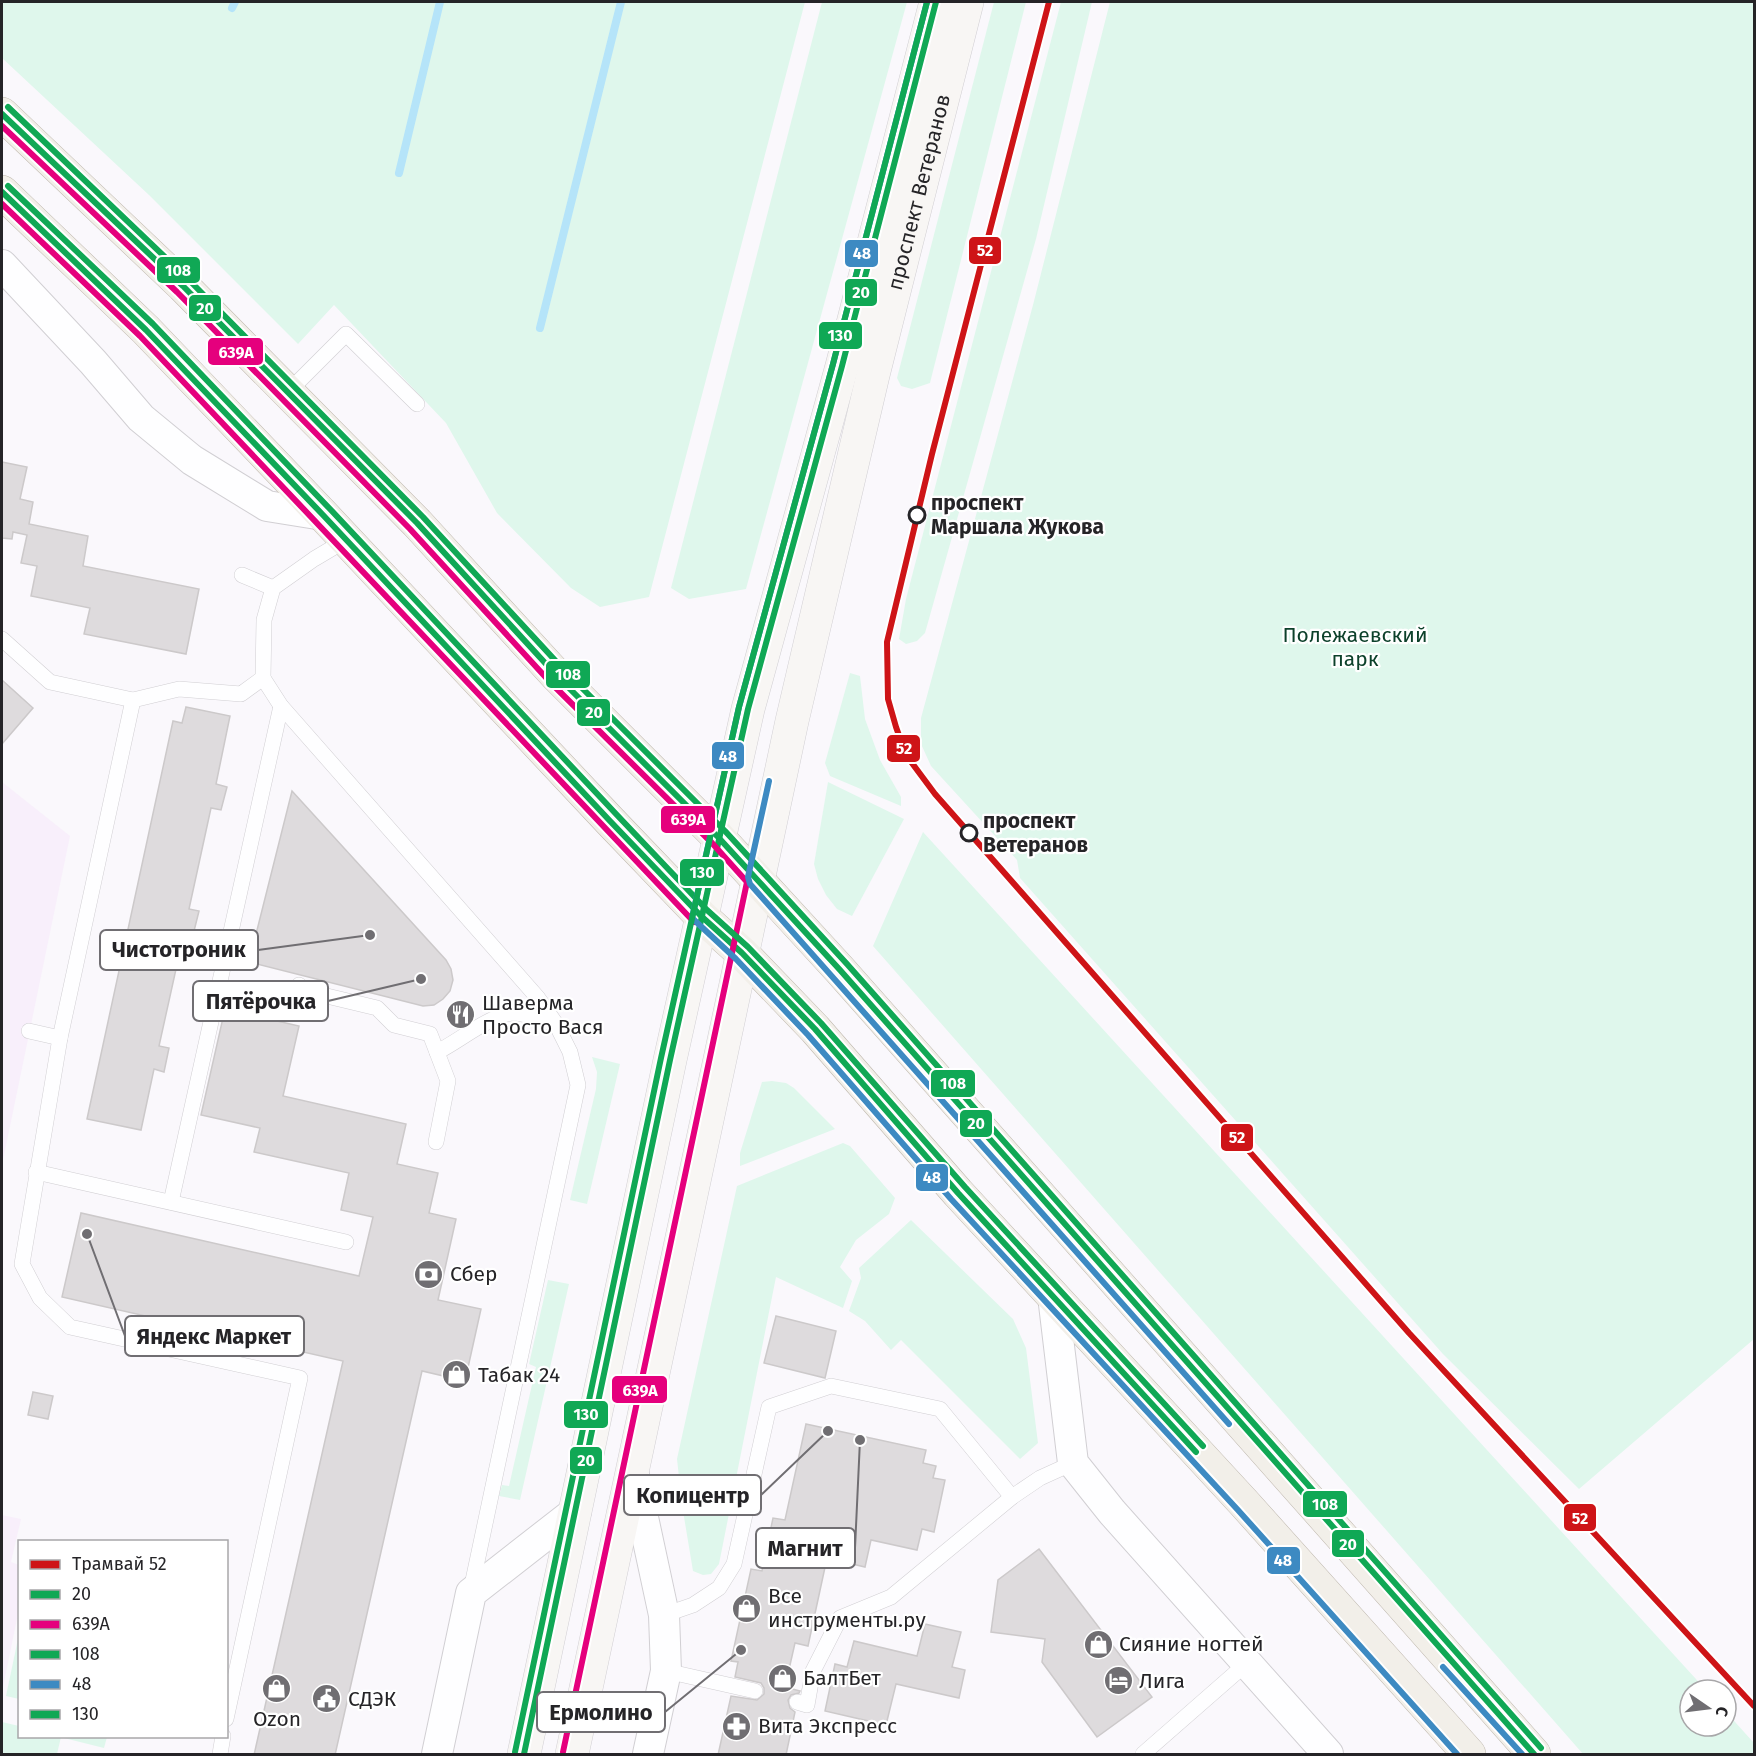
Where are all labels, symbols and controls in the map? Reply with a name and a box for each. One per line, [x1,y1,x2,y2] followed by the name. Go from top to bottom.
[882,91,956,293] street label: проспект Ветеранов
[968,236,1002,265] line badge: 52
[844,239,879,268] line badge: 48
[977,241,993,260] text: 52
[853,244,871,263] text: 48
[156,256,201,284] line badge: 108
[165,261,191,280] text: 108
[844,278,878,307] line badge: 20
[852,283,870,302] text: 20
[188,294,222,322] line badge: 20
[196,299,214,318] text: 20
[818,321,863,350] line badge: 130
[827,326,853,345] text: 130
[207,337,264,366] line badge: 639А
[218,343,254,362] text: 639А
[931,490,1104,540] place label: проспект Маршала Жукова
[908,506,926,524] marker: проспект Маршала Жукова
[1282,622,1428,672] park label: Полежаевский парк
[545,660,591,689] line badge: 108
[555,665,581,684] text: 108
[576,698,611,727] line badge: 20
[585,703,603,722] text: 20
[886,734,921,763] line badge: 52
[896,739,912,758] text: 52
[711,741,745,770] line badge: 48
[719,747,737,766] text: 48
[660,805,716,834] line badge: 639А
[983,808,1088,858] place label: проспект Ветеранов
[670,810,706,829] text: 639А
[960,824,978,842] marker: проспект Ветеранов
[679,858,725,887] line badge: 130
[689,863,715,882] text: 130
[100,930,258,970] callout: Чистотроник
[112,936,247,963] text: Чистотроник
[193,981,328,1021] callout: Пятёрочка
[206,988,316,1015] text: Пятёрочка
[482,990,604,1040] place label: Шаверма Просто Вася
[445,999,477,1031] restaurant icon: Шаверма Просто Вася
[930,1069,976,1098] line badge: 108
[940,1074,966,1093] text: 108
[959,1109,993,1138] line badge: 20
[967,1114,985,1133] text: 20
[1220,1123,1254,1152] line badge: 52
[1229,1128,1245,1147] text: 52
[915,1163,949,1192] line badge: 48
[923,1168,941,1187] text: 48
[413,1258,445,1290] bank icon: Сбер
[450,1261,497,1287] place label: Сбер
[125,1316,304,1356] callout: Яндекс Маркет
[137,1323,292,1350] text: Яндекс Маркет
[441,1359,473,1391] shop icon: Табак 24
[478,1362,560,1388] place label: Табак 24
[611,1375,668,1404] line badge: 639А
[622,1381,658,1400] text: 639А
[563,1400,609,1429] line badge: 130
[573,1405,599,1424] text: 130
[569,1446,603,1475] line badge: 20
[577,1451,595,1470] text: 20
[624,1475,761,1515] callout: Копицентр
[636,1482,750,1509] text: Копицентр
[1302,1490,1348,1518] line badge: 108
[1312,1495,1338,1514] text: 108
[1563,1503,1597,1532] line badge: 52
[1572,1509,1588,1528] text: 52
[756,1528,855,1568] callout: Магнит
[1331,1529,1365,1558] line badge: 20
[767,1535,843,1562] text: Магнит
[1339,1535,1357,1554] text: 20
[18,1540,228,1738] legend
[1266,1546,1301,1575] line badge: 48
[1274,1551,1292,1570] text: 48
[72,1553,167,1575] text: Трамвай 52
[72,1583,91,1605] text: 20
[768,1583,927,1633] place label: Все инструменты.ру
[731,1592,763,1624] shop icon: Все инструменты.ру
[72,1613,110,1635] text: 639А
[1082,1628,1114,1660] shop icon: Сияние ногтей
[1119,1631,1264,1657] place label: Сияние ногтей
[72,1643,100,1665] text: 108
[766,1662,798,1694] shop icon: БалтБет
[803,1665,881,1691] place label: БалтБет
[1102,1665,1134,1697] hotel icon: Лига
[1139,1668,1185,1694] place label: Лига
[261,1672,293,1704] shop icon: Ozon
[72,1673,92,1695] text: 48
[1678,1678,1738,1738] north arrow
[311,1683,343,1715] public building icon: СДЭК
[348,1686,397,1712] place label: СДЭК
[537,1692,665,1732] callout: Ермолино
[549,1699,653,1726] text: Ермолино
[72,1703,99,1725] text: 130
[1712,1705,1732,1719] text: С
[253,1706,301,1732] place label: Ozon
[721,1710,753,1742] pharmacy icon: Вита Экспресс
[758,1713,897,1739] place label: Вита Экспресс

